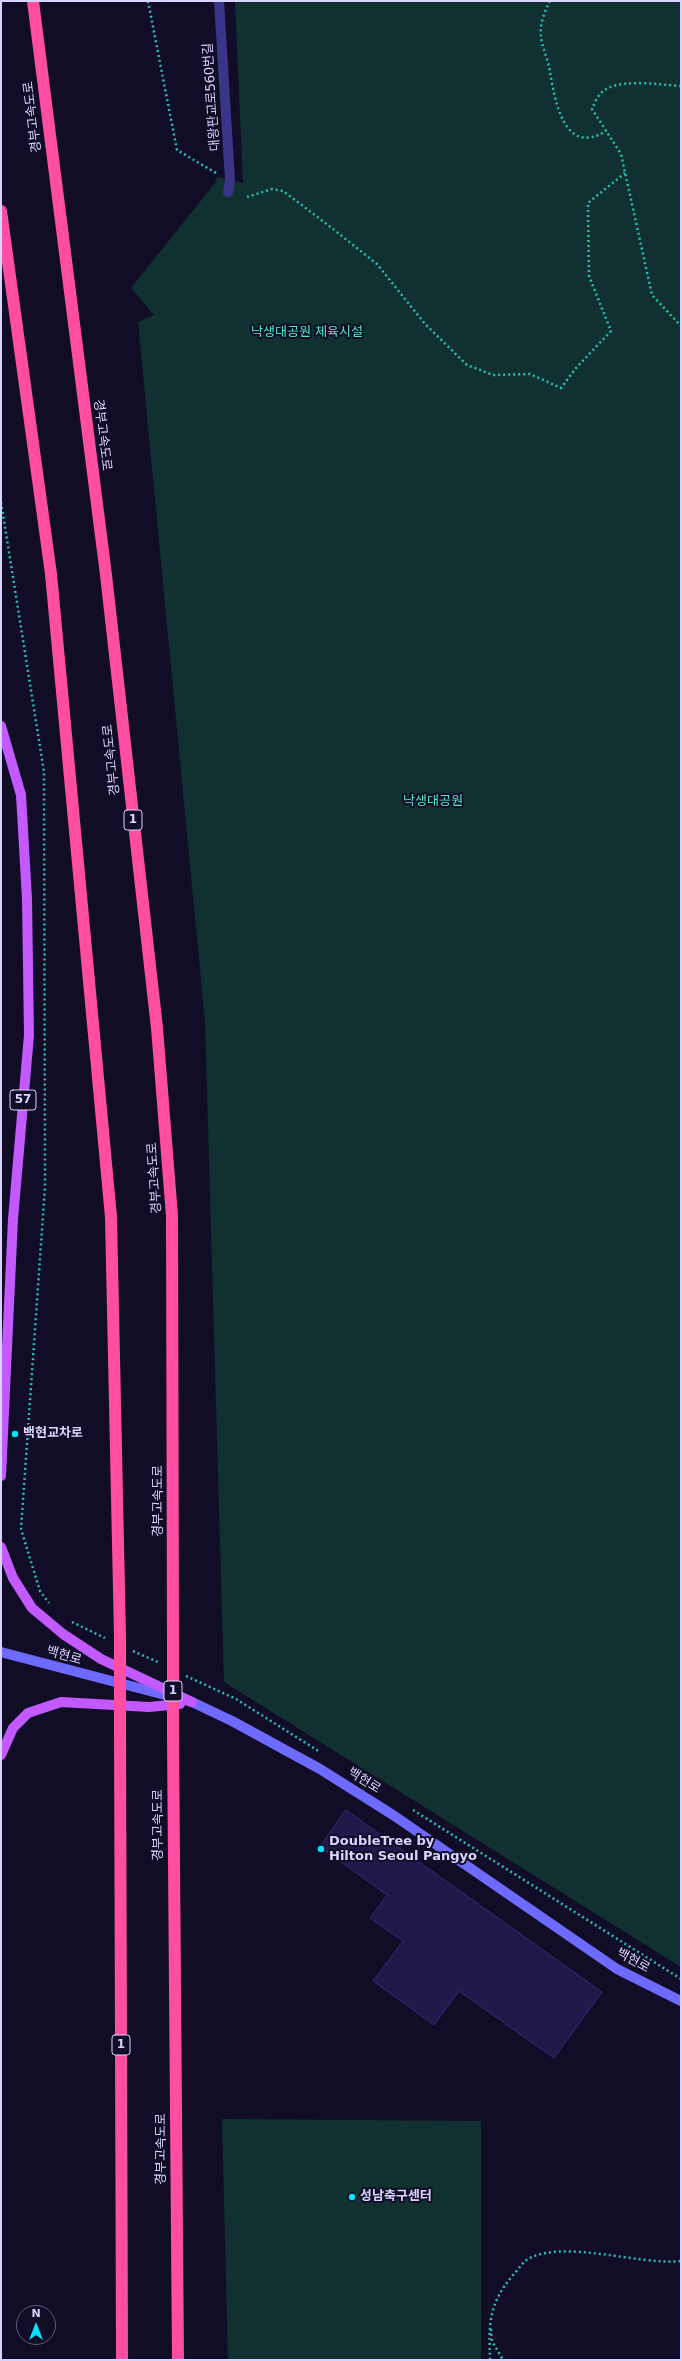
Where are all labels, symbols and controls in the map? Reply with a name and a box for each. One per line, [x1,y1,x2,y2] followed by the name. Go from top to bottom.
[200,42,224,152] street label: 대왕판교로560번길
[21,80,45,154] street label: 경부고속도로
[251,325,363,341] park label: 낙생대공원 체육시설
[90,398,114,472] street label: 경부고속도로
[100,724,124,796] street label: 경부고속도로
[403,794,463,810] park label: 낙생대공원
[124,810,142,830] road number: 1
[10,1090,36,1110] road number: 57
[145,1142,165,1214] street label: 경부고속도로
[23,1426,83,1442] place label: 백현교차로
[10,1429,20,1439] marker: 백현교차로
[151,1465,167,1537] street label: 경부고속도로
[45,1644,83,1668] street label: 백현로
[164,1681,182,1701] road number: 1
[345,1765,383,1797] street label: 백현로
[151,1789,167,1861] street label: 경부고속도로
[329,1834,477,1865] place label: DoubleTree by Hilton Seoul Pangyo
[316,1844,326,1854] marker: DoubleTree by Hilton Seoul Pangyo
[614,1945,652,1977] street label: 백현로
[112,2035,130,2055] road number: 1
[154,2113,170,2185] street label: 경부고속도로
[360,2189,432,2205] place label: 성남축구센터
[347,2192,357,2202] marker: 성남축구센터
[16,2305,56,2345] north arrow
[31,2307,41,2320] text: N

